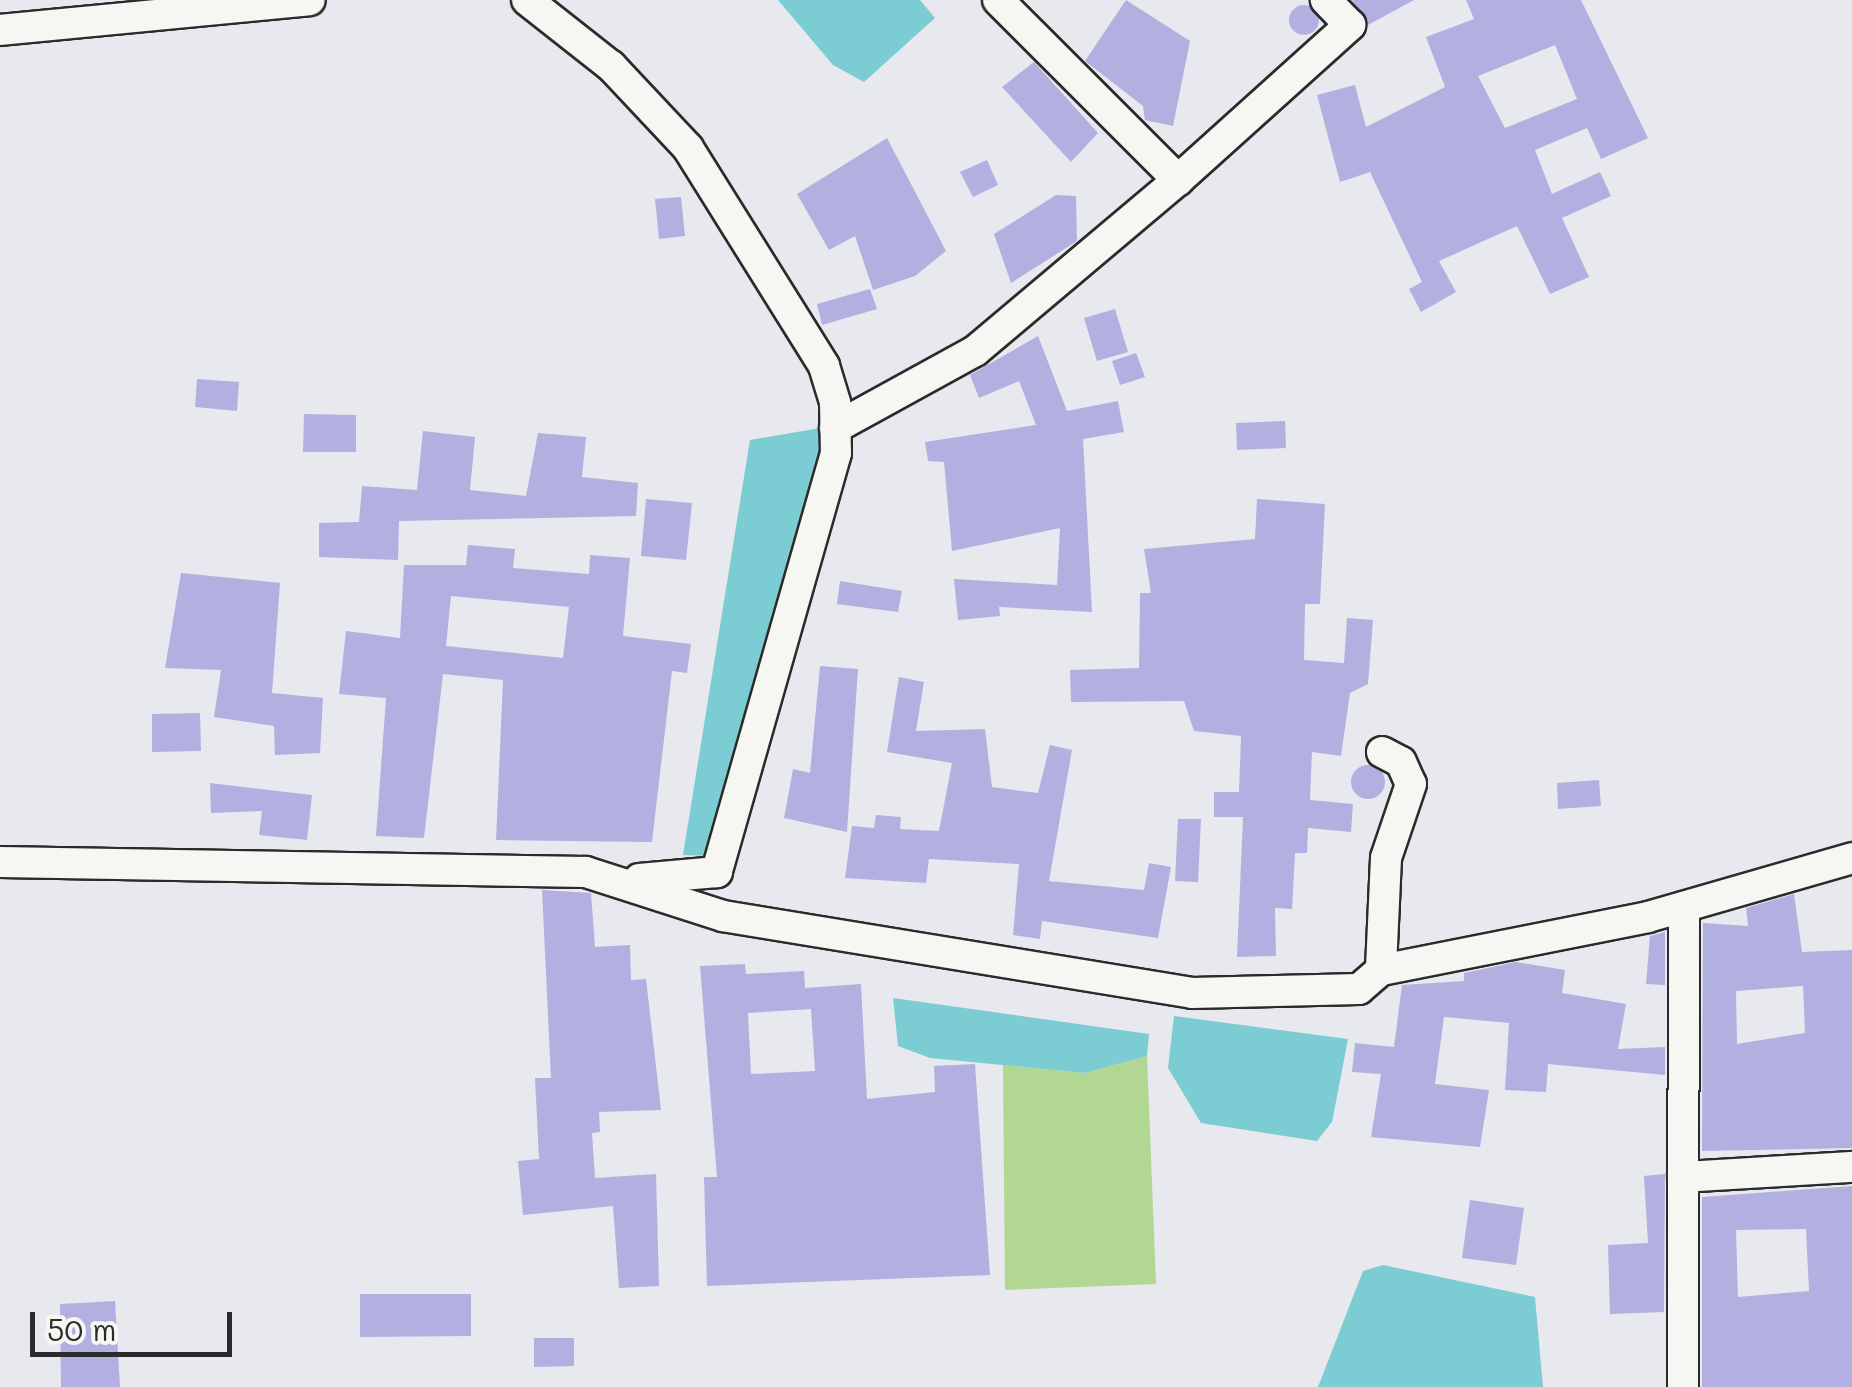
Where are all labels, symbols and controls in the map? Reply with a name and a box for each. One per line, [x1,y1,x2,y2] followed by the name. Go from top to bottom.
[35,1292,238,1354] scale bar
[47,1309,117,1349] text: 50 m

